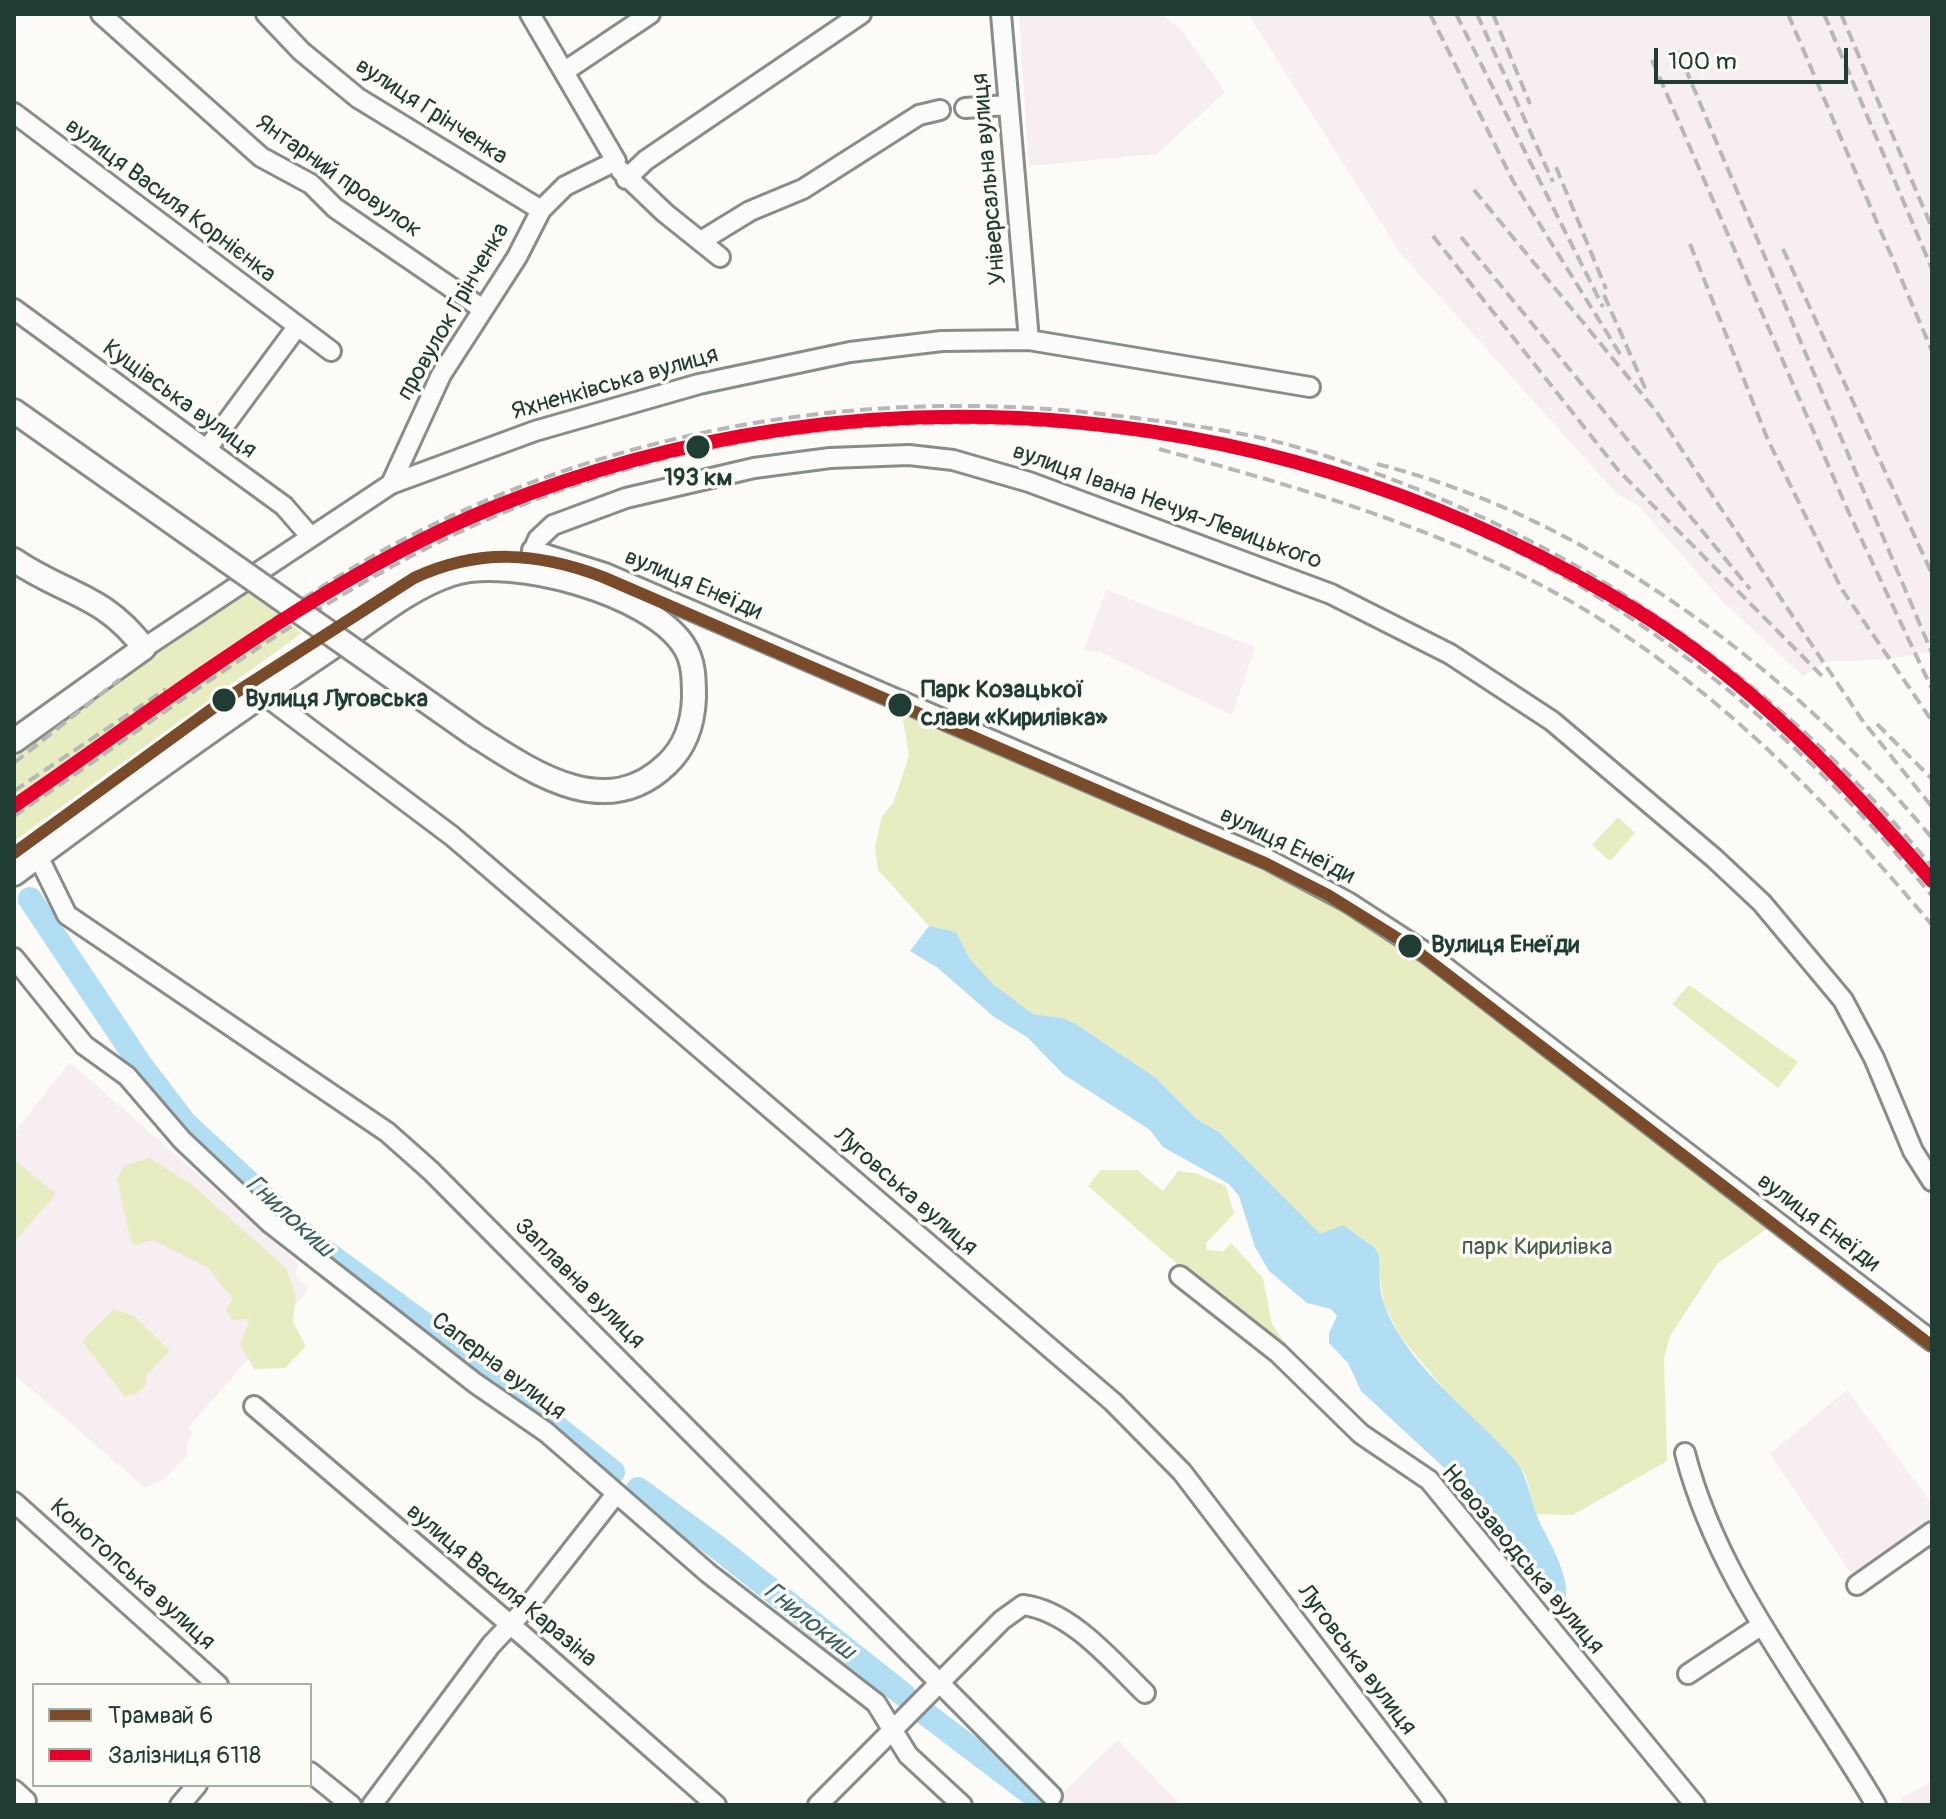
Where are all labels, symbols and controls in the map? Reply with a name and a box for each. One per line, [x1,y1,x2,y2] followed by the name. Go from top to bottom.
[1658,32,1852,82] scale bar
[1668,47,1737,76] text: 100 m
[350,52,512,172] street label: вулиця Грінченка
[966,72,1014,286] street label: Універсальна вулиця
[249,109,427,245] street label: Янтарний провулок
[59,112,281,290] street label: вулиця Василя Корнієнка
[391,218,517,406] street label: провулок Грінченка
[96,335,262,465] street label: Кущівська вулиця
[508,341,722,427] street label: Яхненківська вулиця
[684,433,712,461] marker: 193 км
[1008,438,1326,576] street label: вулиця Івана Нечуя-Левицького
[664,465,732,493] place label: 193 км
[620,543,766,627] street label: вулиця Енеїди
[921,677,1108,733] place label: Парк Козацької слави «Кирилівка»
[210,686,238,714] marker: Вулиця Луговська
[245,686,428,714] place label: Вулиця Луговська
[886,691,914,719] marker: Парк Козацької слави «Кирилівка»
[1215,801,1359,891] street label: вулиця Енеїди
[1396,932,1424,960] marker: Вулиця Енеїди
[1431,932,1579,960] place label: Вулиця Енеїди
[827,1122,983,1262] street label: Луговська вулиця
[1751,1167,1885,1279] street label: вулиця Енеїди
[238,1169,340,1265] water label: Гнилокиш
[508,1213,650,1355] street label: Заплавна вулиця
[1461,1234,1613,1262] park label: парк Кирилівка
[425,1307,571,1427] street label: Саперна вулиця
[1434,1459,1610,1661] street label: Новозаводська вулиця
[43,1493,221,1657] street label: Конотопська вулиця
[400,1498,602,1674] street label: вулиця Василя Каразіна
[757,1576,861,1668] water label: Гнилокиш
[1290,1579,1422,1741] street label: Луговська вулиця
[32,1683,312,1787] legend
[108,1701,213,1730] text: Трамвай 6
[108,1741,261,1770] text: Залізниця 6118

